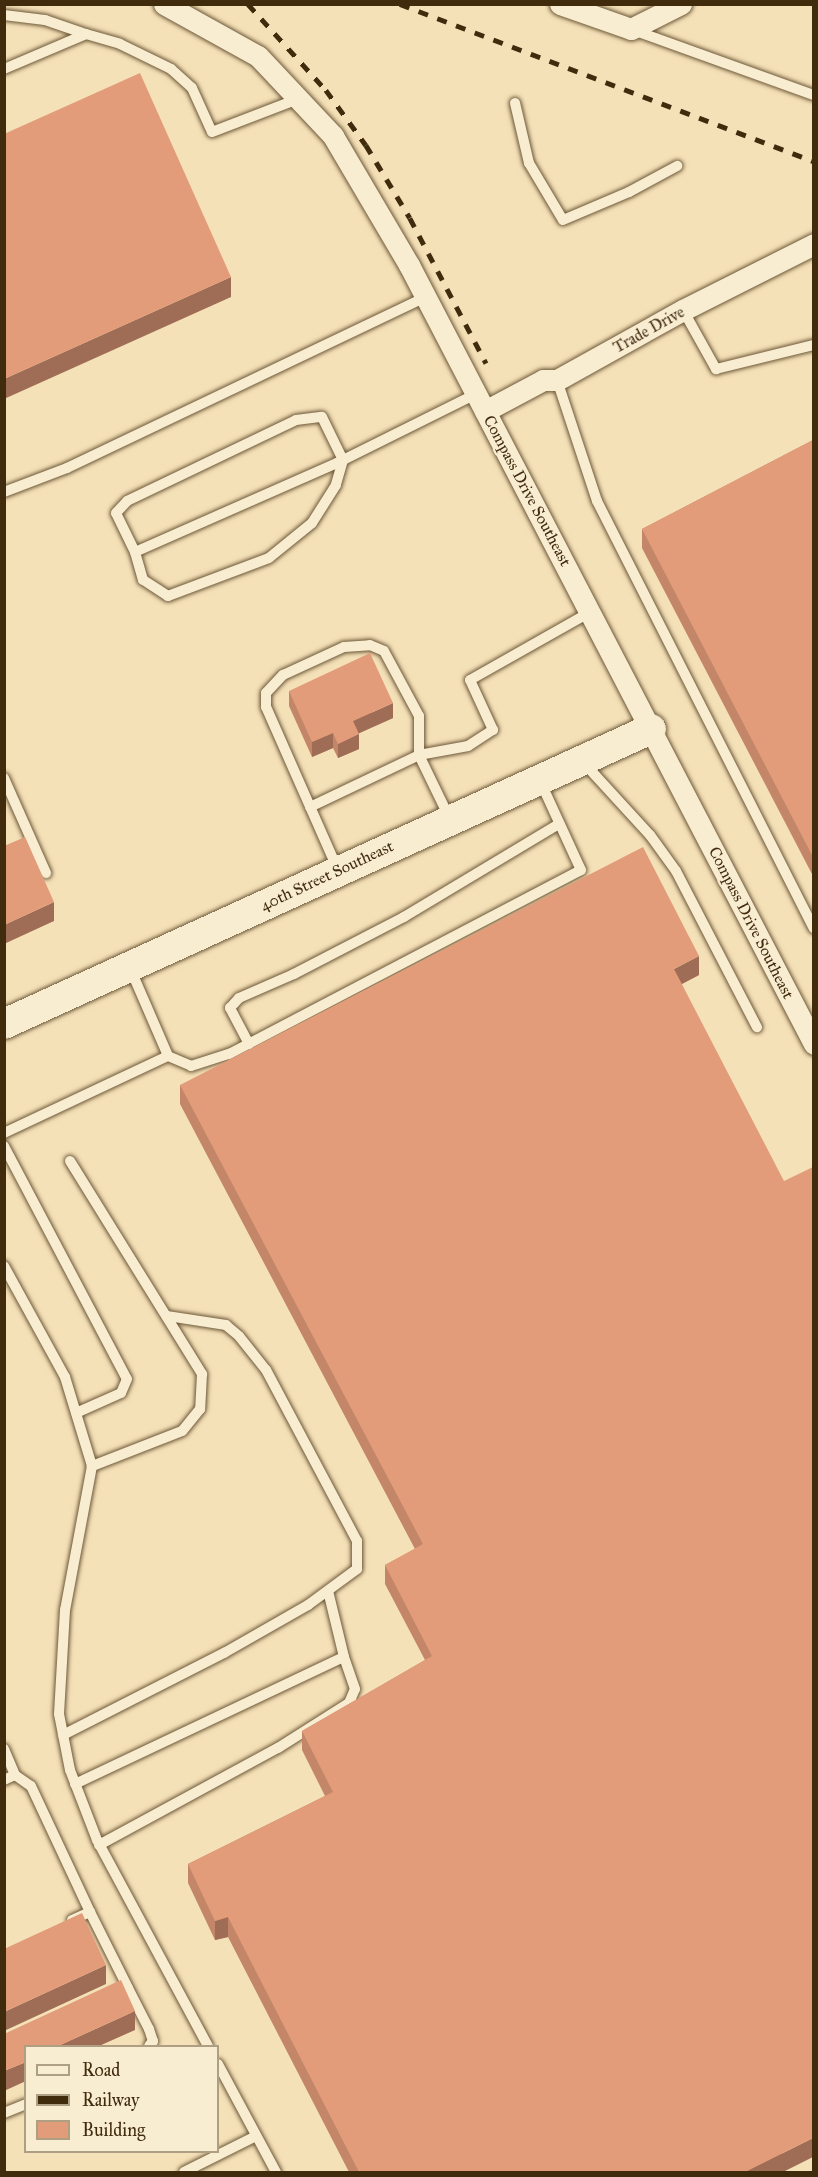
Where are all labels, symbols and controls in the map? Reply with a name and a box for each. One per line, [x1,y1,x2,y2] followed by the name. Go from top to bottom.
[610,303,688,357] street label: Trade Drive
[479,412,575,570] street label: Compass Drive Southeast
[257,837,397,915] street label: 40th Street Southeast
[704,844,798,1002] street label: Compass Drive Southeast
[24,2045,219,2153] legend
[82,2059,120,2081] text: Road
[82,2089,139,2111] text: Railway
[82,2119,145,2141] text: Building

